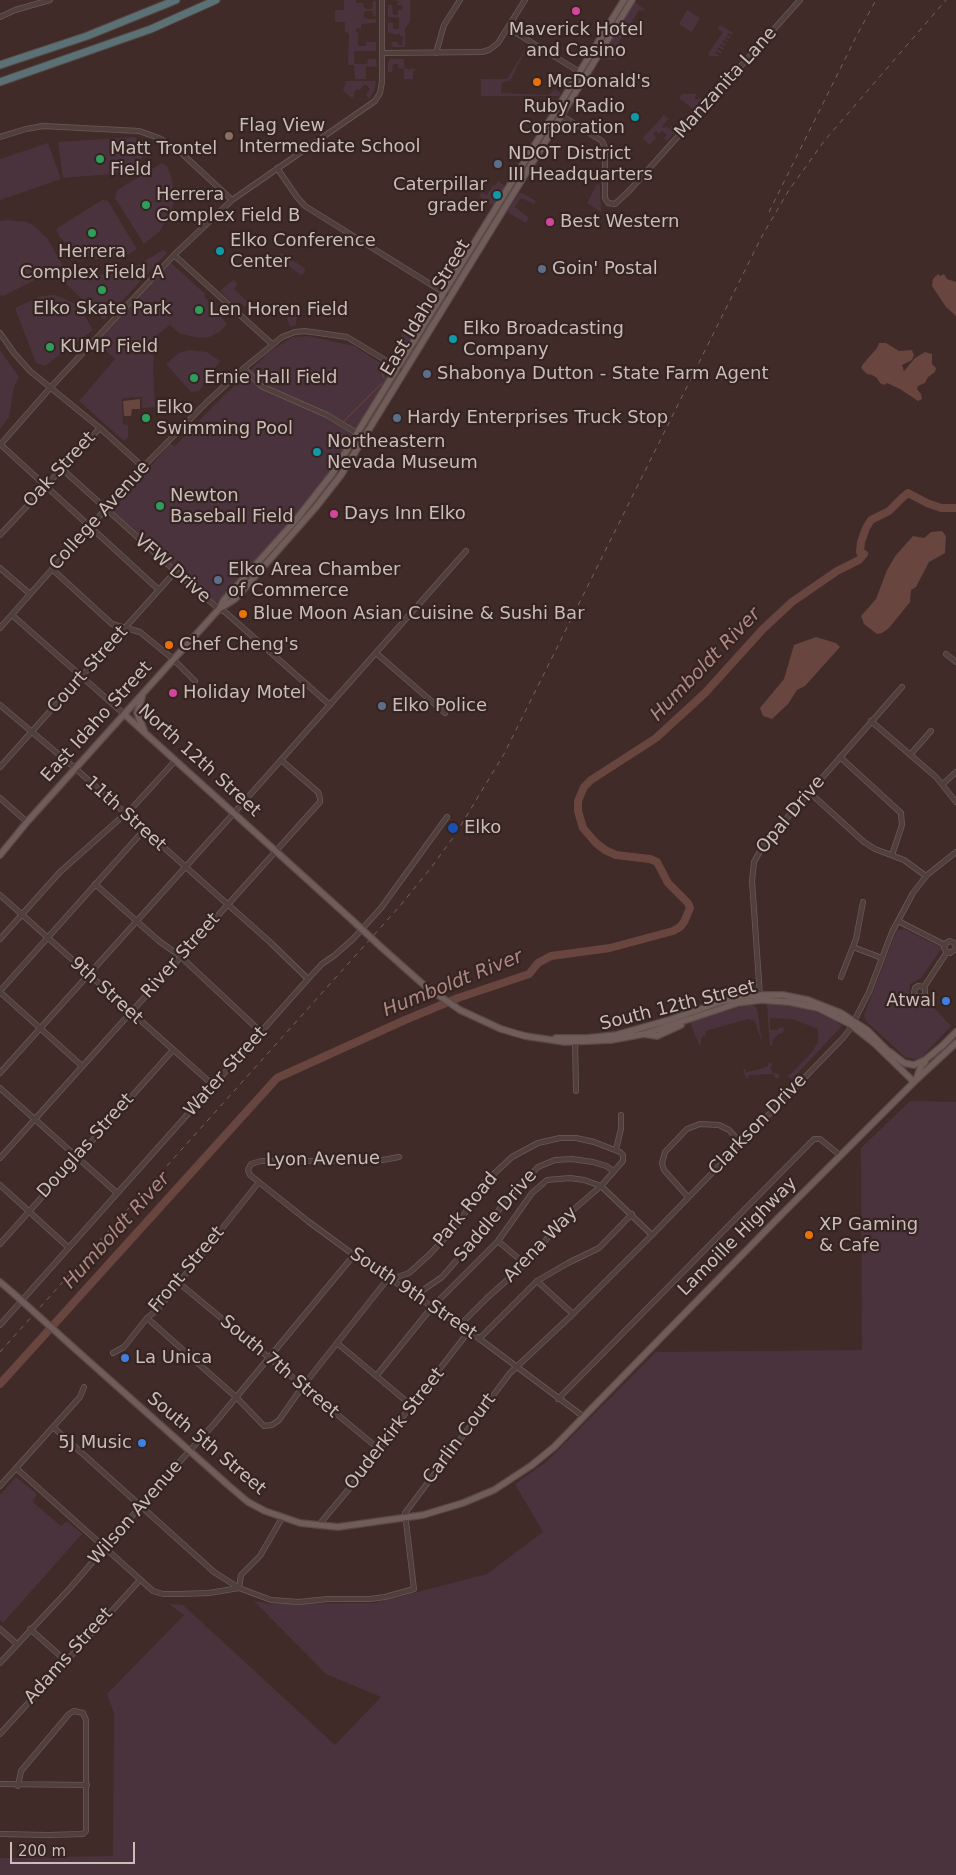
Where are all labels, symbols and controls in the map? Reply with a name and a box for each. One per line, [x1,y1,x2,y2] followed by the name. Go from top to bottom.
[570,5,582,17] marker: Maverick Hotel and Casino
[509,19,643,62] place label: Maverick Hotel and Casino
[670,23,782,143] street label: Manzanita Lane
[547,71,650,93] place label: McDonald's
[531,76,543,88] marker: McDonald's
[519,96,625,138] place label: Ruby Radio Corporation
[629,111,641,123] marker: Ruby Radio Corporation
[239,115,421,158] place label: Flag View Intermediate School
[223,130,235,142] marker: Flag View Intermediate School
[110,138,217,180] place label: Matt Trontel Field
[508,143,653,186] place label: NDOT District III Headquarters
[94,153,106,165] marker: Matt Trontel Field
[492,158,504,170] marker: NDOT District III Headquarters
[393,174,487,216] place label: Caterpillar grader
[156,184,300,226] place label: Herrera Complex Field B
[491,189,503,201] marker: Caterpillar grader
[140,199,152,211] marker: Herrera Complex Field B
[560,211,679,233] place label: Best Western
[544,216,556,228] marker: Best Western
[86,227,98,239] marker: Herrera Complex Field A
[230,230,376,272] place label: Elko Conference Center
[377,236,475,380] street label: East Idaho Street
[20,241,164,284] place label: Herrera Complex Field A
[214,245,226,257] marker: Elko Conference Center
[552,258,658,280] place label: Goin' Postal
[536,263,548,275] marker: Goin' Postal
[96,284,108,296] marker: Elko Skate Park
[33,298,171,320] place label: Elko Skate Park
[209,299,348,321] place label: Len Horen Field
[193,304,205,316] marker: Len Horen Field
[463,318,624,360] place label: Elko Broadcasting Company
[447,333,459,345] marker: Elko Broadcasting Company
[60,336,158,358] place label: KUMP Field
[44,341,56,353] marker: KUMP Field
[437,363,769,385] place label: Shabonya Dutton - State Farm Agent
[204,367,337,389] place label: Ernie Hall Field
[421,368,433,380] marker: Shabonya Dutton - State Farm Agent
[188,372,200,384] marker: Ernie Hall Field
[156,397,293,439] place label: Elko Swimming Pool
[407,407,668,429] place label: Hardy Enterprises Truck Stop
[140,412,152,424] marker: Elko Swimming Pool
[391,412,403,424] marker: Hardy Enterprises Truck Stop
[19,428,101,512] street label: Oak Street
[327,431,478,474] place label: Northeastern Nevada Museum
[311,446,323,458] marker: Northeastern Nevada Museum
[45,457,155,575] street label: College Avenue
[170,485,294,528] place label: Newton Baseball Field
[154,500,166,512] marker: Newton Baseball Field
[344,503,466,525] place label: Days Inn Elko
[328,508,340,520] marker: Days Inn Elko
[129,530,215,608] street label: VFW Drive
[228,559,400,602] place label: Elko Area Chamber of Commerce
[212,574,224,586] marker: Elko Area Chamber of Commerce
[253,603,585,625] place label: Blue Moon Asian Cuisine & Sushi Bar
[646,604,766,726] water label: Humboldt River
[237,608,249,620] marker: Blue Moon Asian Cuisine & Sushi Bar
[43,622,133,718] street label: Court Street
[179,634,298,656] place label: Chef Cheng's
[163,639,175,651] marker: Chef Cheng's
[37,657,157,787] street label: East Idaho Street
[183,682,306,704] place label: Holiday Motel
[167,687,179,699] marker: Holiday Motel
[392,695,487,717] place label: Elko Police
[133,700,265,822] street label: North 12th Street
[376,700,388,712] marker: Elko Police
[80,772,170,856] street label: 11th Street
[752,772,830,858] street label: Opal Drive
[464,817,501,839] place label: Elko
[446,821,460,835] marker: Elko
[137,909,225,1003] street label: River Street
[380,946,526,1022] water label: Humboldt River
[65,953,147,1029] street label: 9th Street
[598,976,758,1036] street label: South 12th Street
[886,990,936,1012] place label: Atwal
[940,995,952,1007] marker: Atwal
[180,1023,272,1121] street label: Water Street
[704,1070,812,1180] street label: Clarkson Drive
[33,1089,139,1203] street label: Douglas Street
[266,1148,380,1172] street label: Lyon Avenue
[450,1165,542,1267] street label: Saddle Drive
[59,1168,175,1294] water label: Humboldt River
[429,1168,503,1252] street label: Park Road
[674,1173,802,1301] street label: Lamoille Highway
[500,1203,582,1287] street label: Arena Way
[819,1214,918,1256] place label: XP Gaming & Cafe
[145,1222,229,1318] street label: Front Street
[803,1229,815,1241] marker: XP Gaming & Cafe
[345,1244,481,1344] street label: South 9th Street
[215,1311,343,1423] street label: South 7th Street
[135,1347,212,1369] place label: La Unica
[119,1352,131,1364] marker: La Unica
[341,1364,449,1494] street label: Ouderkirk Street
[142,1388,270,1500] street label: South 5th Street
[419,1390,501,1488] street label: Carlin Court
[58,1432,132,1454] place label: 5J Music
[136,1437,148,1449] marker: 5J Music
[85,1456,187,1570] street label: Wilson Avenue
[20,1604,118,1708] street label: Adams Street
[12,1832,138,1864] scale bar
[18,1842,66,1860] text: 200 m

